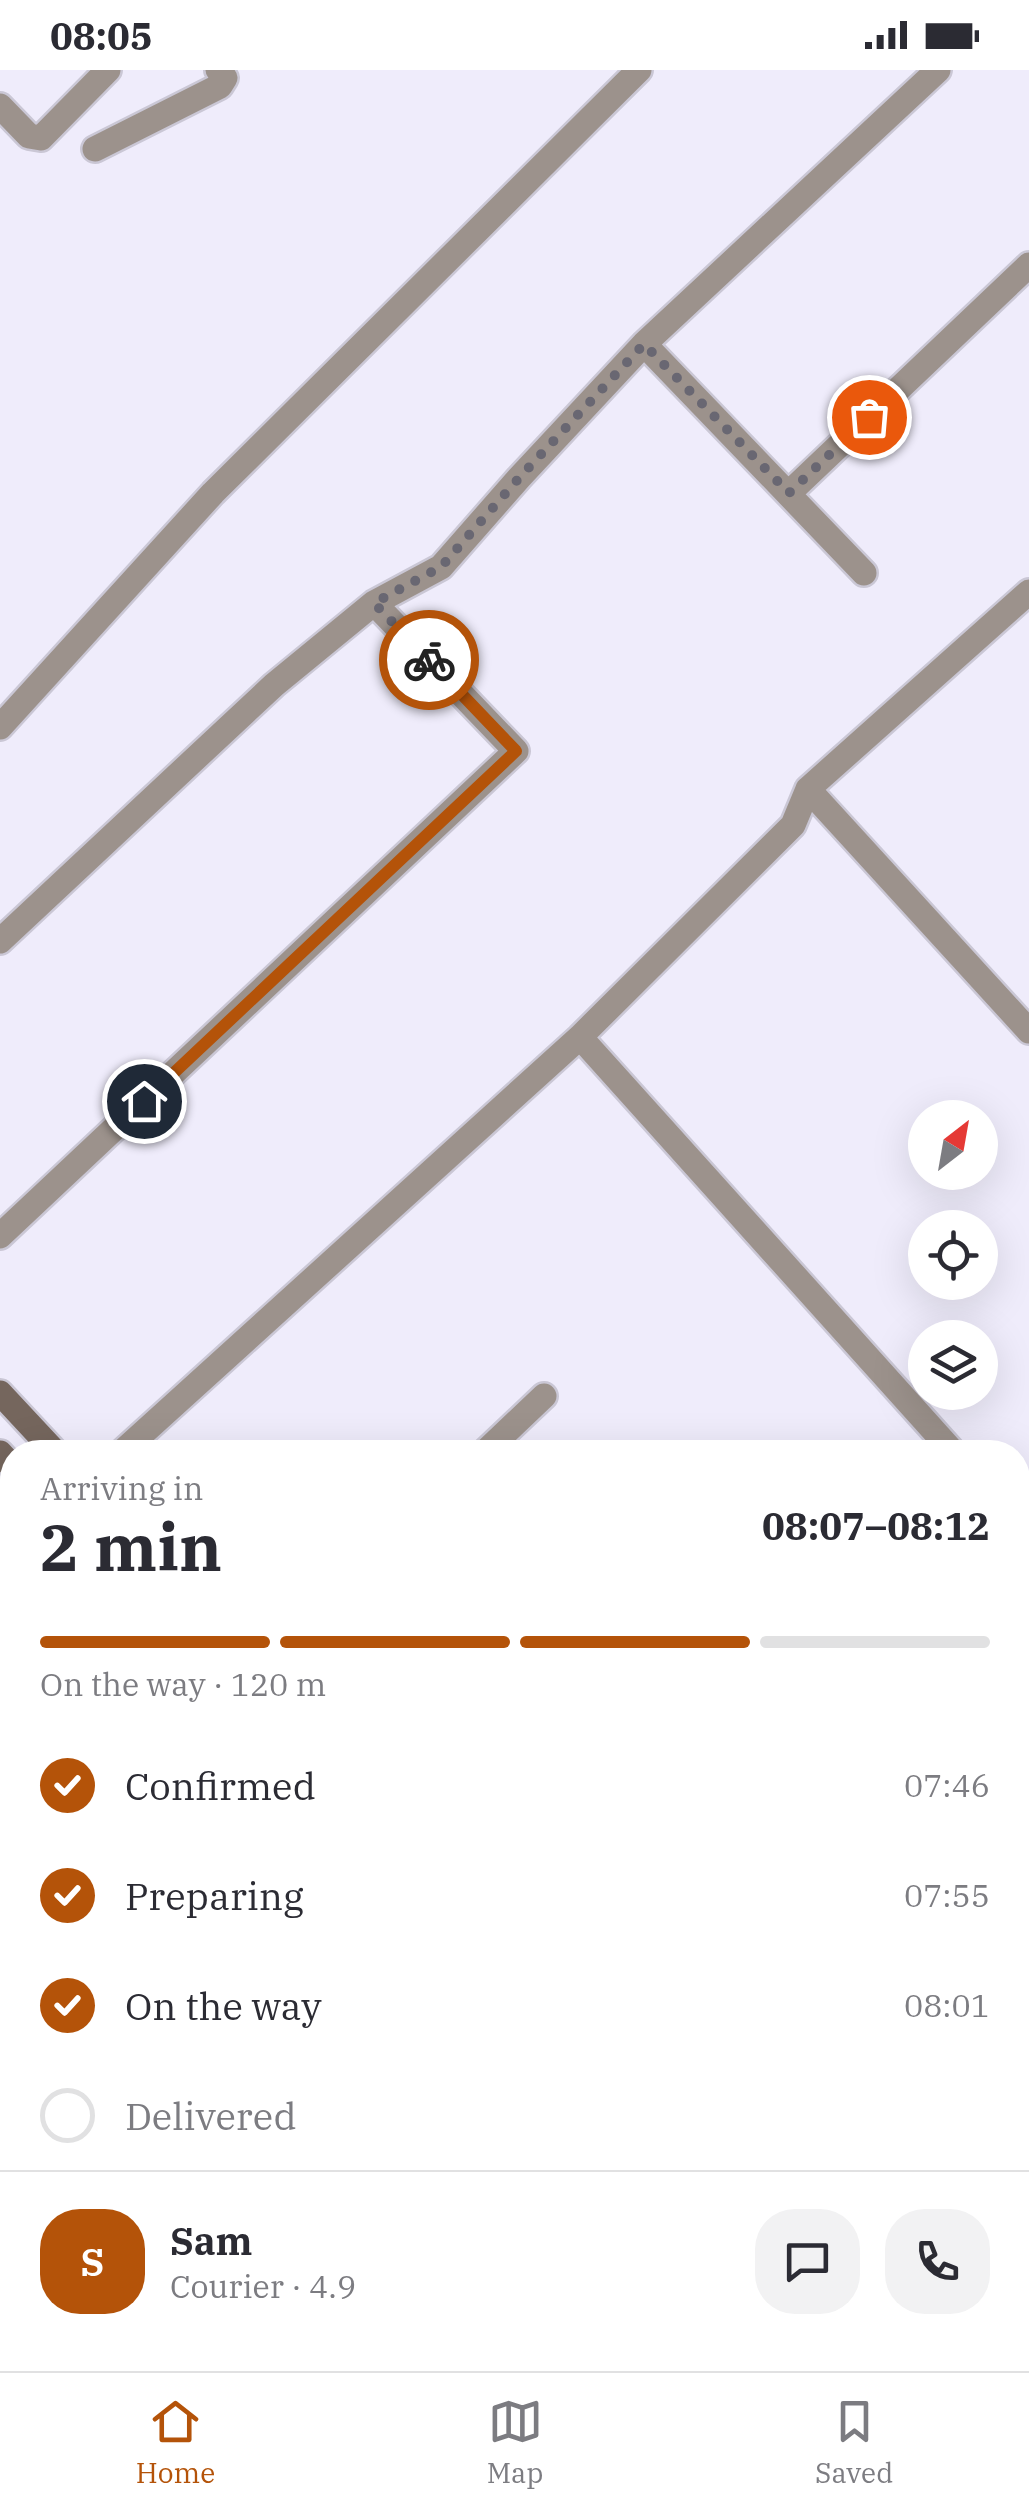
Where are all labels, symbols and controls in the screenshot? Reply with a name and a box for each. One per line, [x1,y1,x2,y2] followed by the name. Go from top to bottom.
[50,11,153,60] text: 08:05
[827,375,912,460] pin
[842,390,897,445] icon: bag
[379,610,479,710] courier
[402,633,457,688] icon: bike
[102,1059,187,1144] pin
[117,1074,172,1129] icon: home
[908,1100,998,1190] north arrow
[908,1100,998,1410] map controls
[908,1210,998,1300] button: locate
[908,1320,998,1410] button: layers
[40,1467,203,1509] text: Arriving in
[762,1501,990,1550] text: 08:07–08:12
[40,1504,222,1589] text: 2 min
[40,1663,326,1705] text: On the way · 120 m
[40,1758,95,1813] icon: check
[125,1761,316,1810] text: Confirmed
[904,1764,990,1806] text: 07:46
[40,1868,95,1923] icon: check
[125,1871,304,1920] text: Preparing
[904,1874,990,1916] text: 07:55
[40,1978,95,2033] icon: check
[125,1981,322,2030] text: On the way
[904,1984,990,2026] text: 08:01
[125,2091,297,2140] text: Delivered
[755,2209,860,2314] button: chat
[885,2209,990,2314] button: phone
[170,2216,253,2265] text: Sam
[81,2237,104,2286] text: S
[170,2265,356,2307] text: Courier · 4.9
[136,2394,215,2491] tab: Home
[487,2394,544,2491] tab: Map
[815,2394,893,2491] tab: Saved

